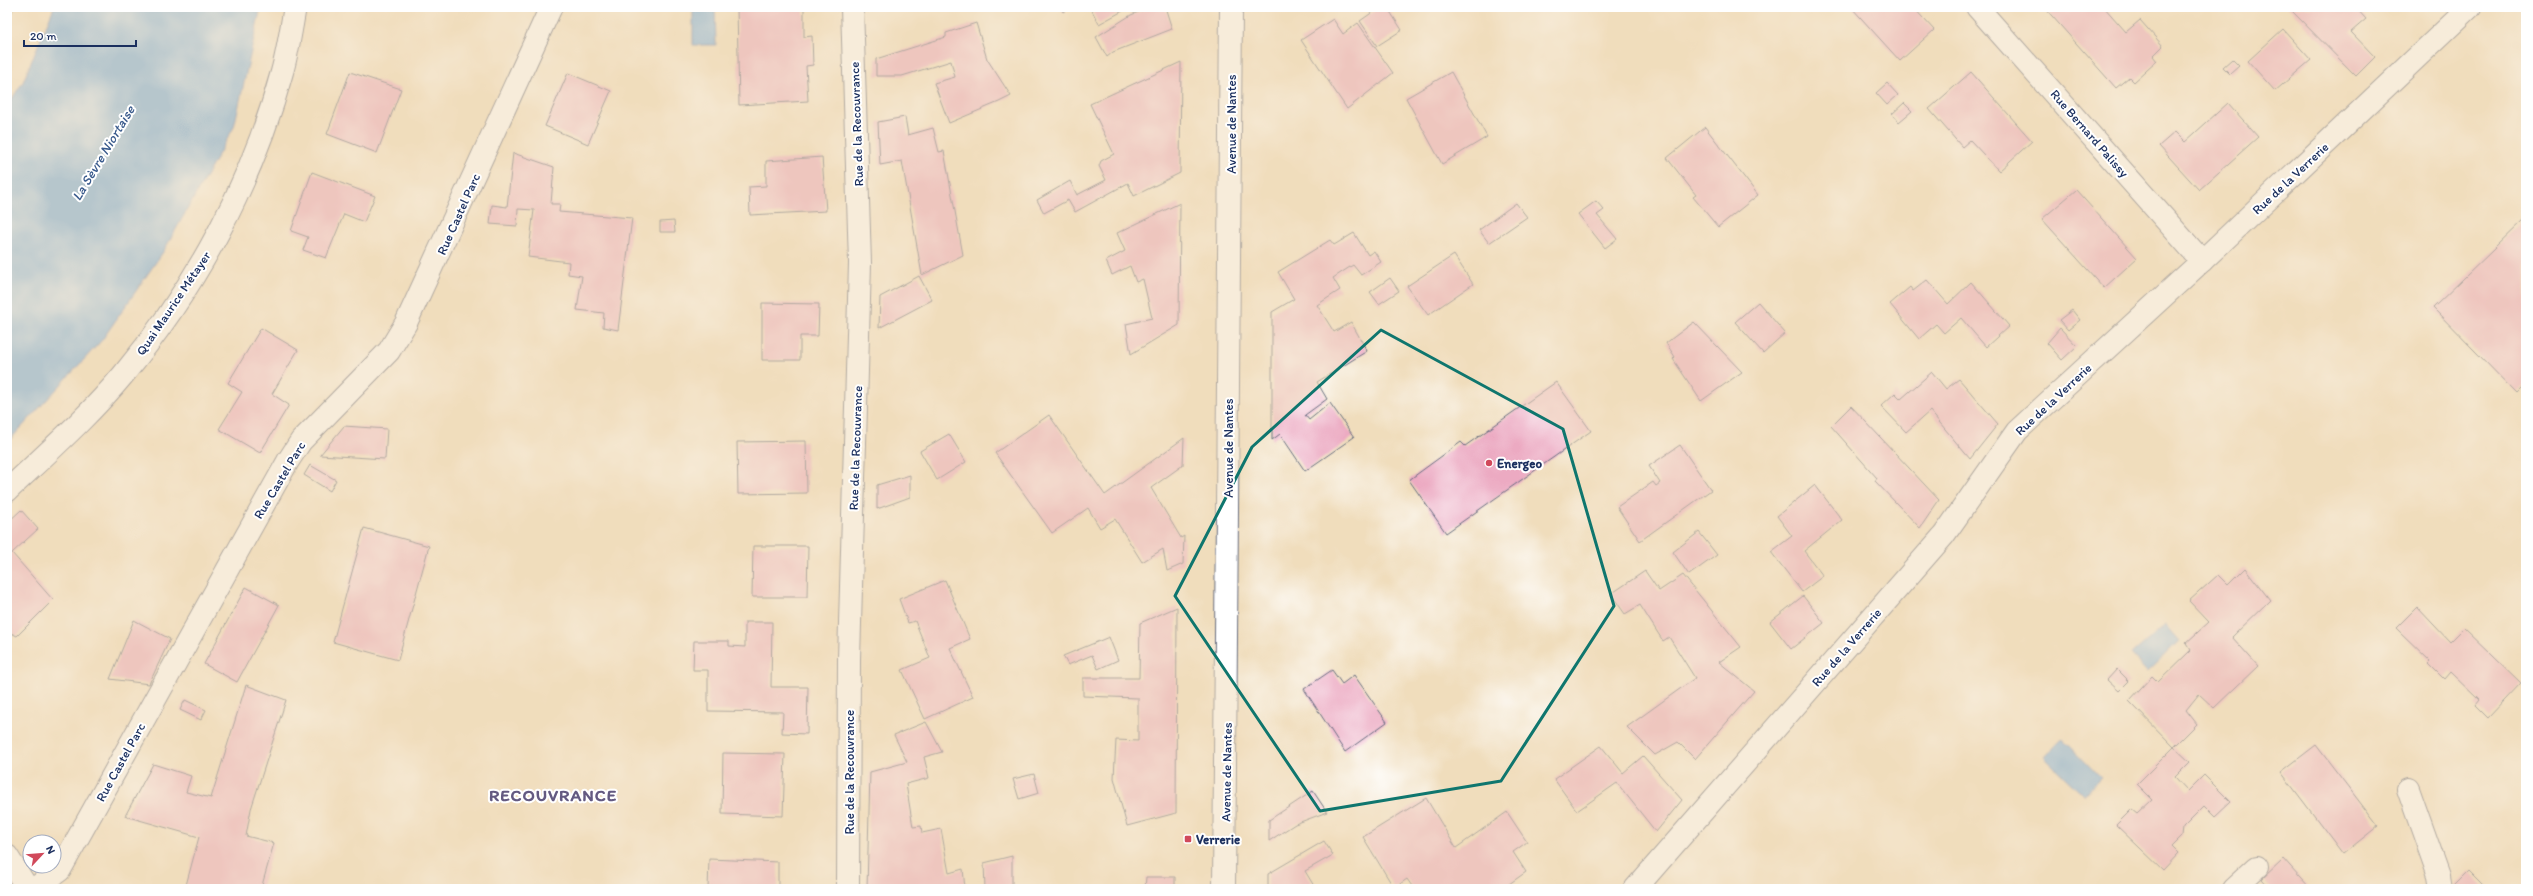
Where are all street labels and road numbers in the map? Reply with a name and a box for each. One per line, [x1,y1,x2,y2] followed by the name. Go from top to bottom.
[847,61,866,187] street label: Rue de la Recouvrance
[1224,74,1239,174] street label: Avenue de Nantes
[2047,86,2132,180] street label: Rue Bernard Palissy
[2249,139,2332,218] street label: Rue de la Verrerie
[434,171,483,257] street label: Rue Castel Parc
[133,248,214,358] street label: Quai Maurice Métayer
[2012,360,2095,439] street label: Rue de la Verrerie
[846,385,865,511] street label: Rue de la Recouvrance
[1221,398,1236,498] street label: Avenue de Nantes
[250,439,308,522] street label: Rue Castel Parc
[1808,605,1884,690] street label: Rue de la Verrerie
[842,710,857,834] street label: Rue de la Recouvrance
[93,720,148,804] street label: Rue Castel Parc
[1218,722,1235,822] street label: Avenue de Nantes

